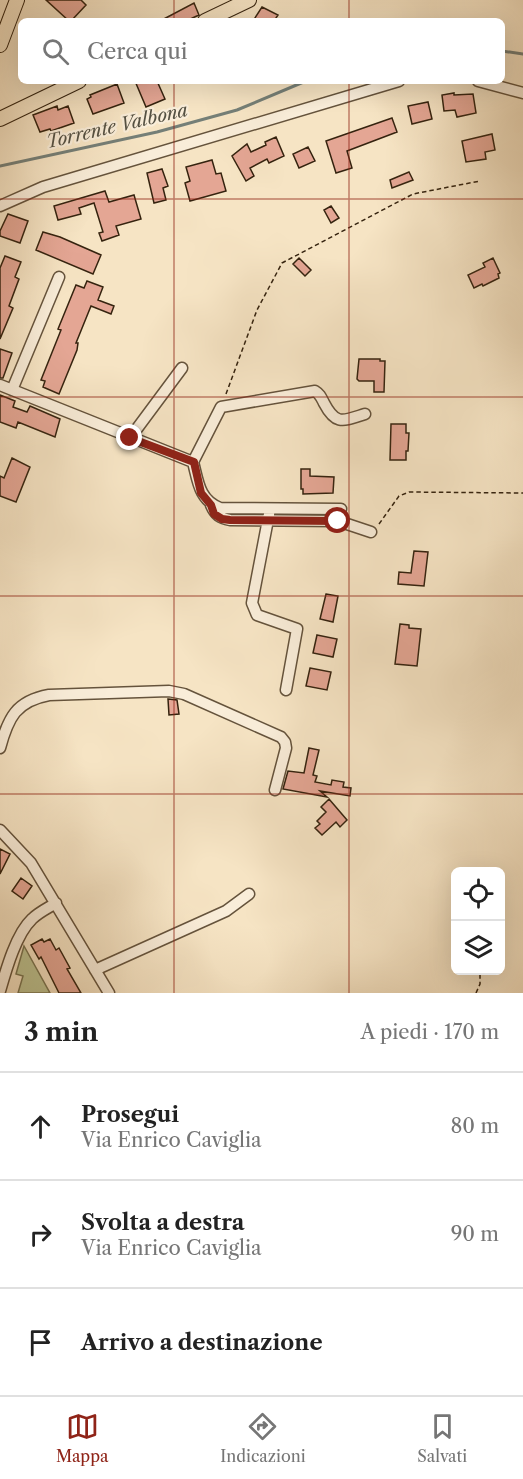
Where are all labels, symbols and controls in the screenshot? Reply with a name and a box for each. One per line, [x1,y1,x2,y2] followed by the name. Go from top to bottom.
[18,18,505,84] search box
[39,35,72,68] icon: search
[87,38,188,65] text: Cerca qui
[44,99,190,153] water label: Torrente Valbona
[116,424,142,450] route end
[324,507,350,533] route start
[451,867,505,975] map controls
[451,867,505,921] button: locate
[451,921,505,975] button: layers
[24,1016,98,1048] text: 3 min
[361,1020,499,1044] text: A piedi · 170 m
[81,1101,179,1128] text: Prosegui
[24,1110,57,1143] icon: ahead
[451,1114,499,1138] text: 80 m
[81,1128,262,1152] text: Via Enrico Caviglia
[81,1209,244,1236] text: Svolta a destra
[24,1218,57,1251] icon: right
[451,1222,499,1246] text: 90 m
[81,1236,262,1260] text: Via Enrico Caviglia
[24,1326,57,1359] icon: arrive
[81,1329,323,1356] text: Arrivo a destinazione
[56,1410,109,1466] tab: Mappa
[220,1410,306,1466] tab: Indicazioni
[417,1410,467,1466] tab: Salvati

